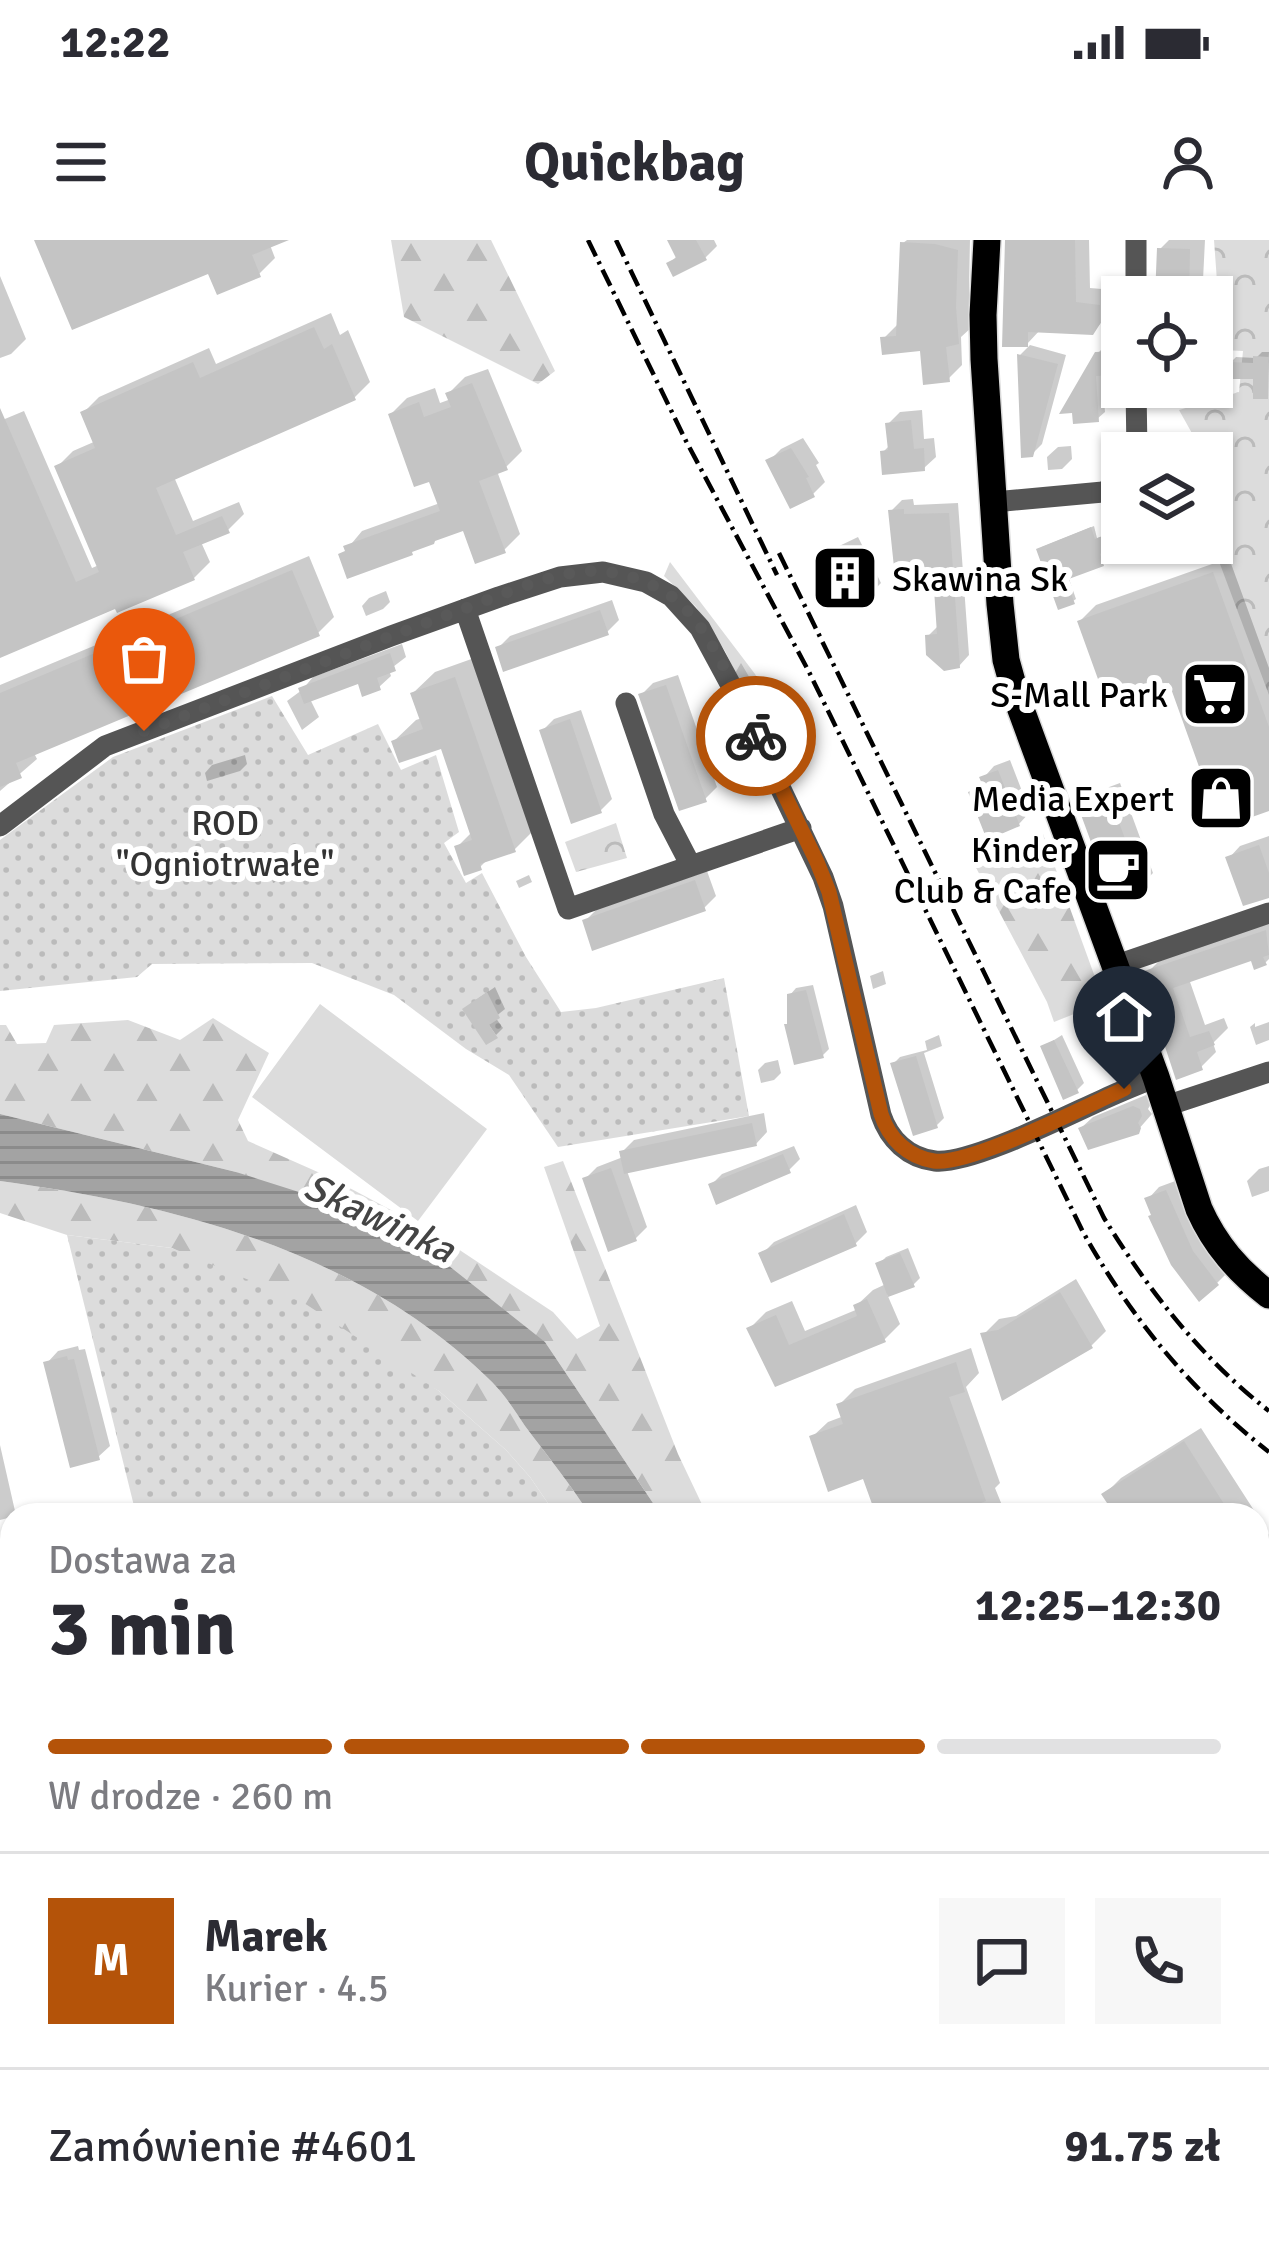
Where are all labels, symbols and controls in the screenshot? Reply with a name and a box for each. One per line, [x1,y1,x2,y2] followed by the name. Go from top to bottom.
[60,15,170,70] text: 12:22
[48,129,114,195] icon: menu
[524,129,745,196] text: Quickbag
[1155,129,1221,195] icon: person
[1101,276,1233,564] map controls
[1101,276,1233,408] button: locate
[1101,432,1233,564] button: layers
[810,543,880,613] building icon: Skawina Sk
[892,557,1068,602] place label: Skawina Sk
[93,608,195,731] pin
[111,626,177,692] icon: bag
[1180,659,1250,729] supermarket icon: S-Mall Park
[990,673,1168,718] place label: S-Mall Park
[696,676,816,796] courier
[723,703,789,769] icon: bike
[1186,763,1256,833] shop icon: Media Expert
[971,777,1174,822] place label: Media Expert
[116,801,334,887] park label: ROD "Ogniotrwałe"
[894,828,1073,914] place label: Kinder Club & Cafe
[1083,835,1153,905] cafe icon: Kinder Club & Cafe
[1073,966,1175,1089] pin
[1091,984,1157,1050] icon: home
[297,1162,464,1274] water label: Skawinka
[48,1536,237,1584] text: Dostawa za
[975,1578,1221,1633] text: 12:25–12:30
[48,1581,236,1677] text: 3 min
[48,1772,333,1820] text: W drodze · 260 m
[939,1898,1065,2024] button: chat
[1095,1898,1221,2024] button: phone
[204,1909,328,1964] text: Marek
[92,1933,130,1988] text: M
[204,1964,389,2012] text: Kurier · 4.5
[48,2119,417,2174] text: Zamówienie #4601
[1064,2119,1221,2174] text: 91.75 zł

